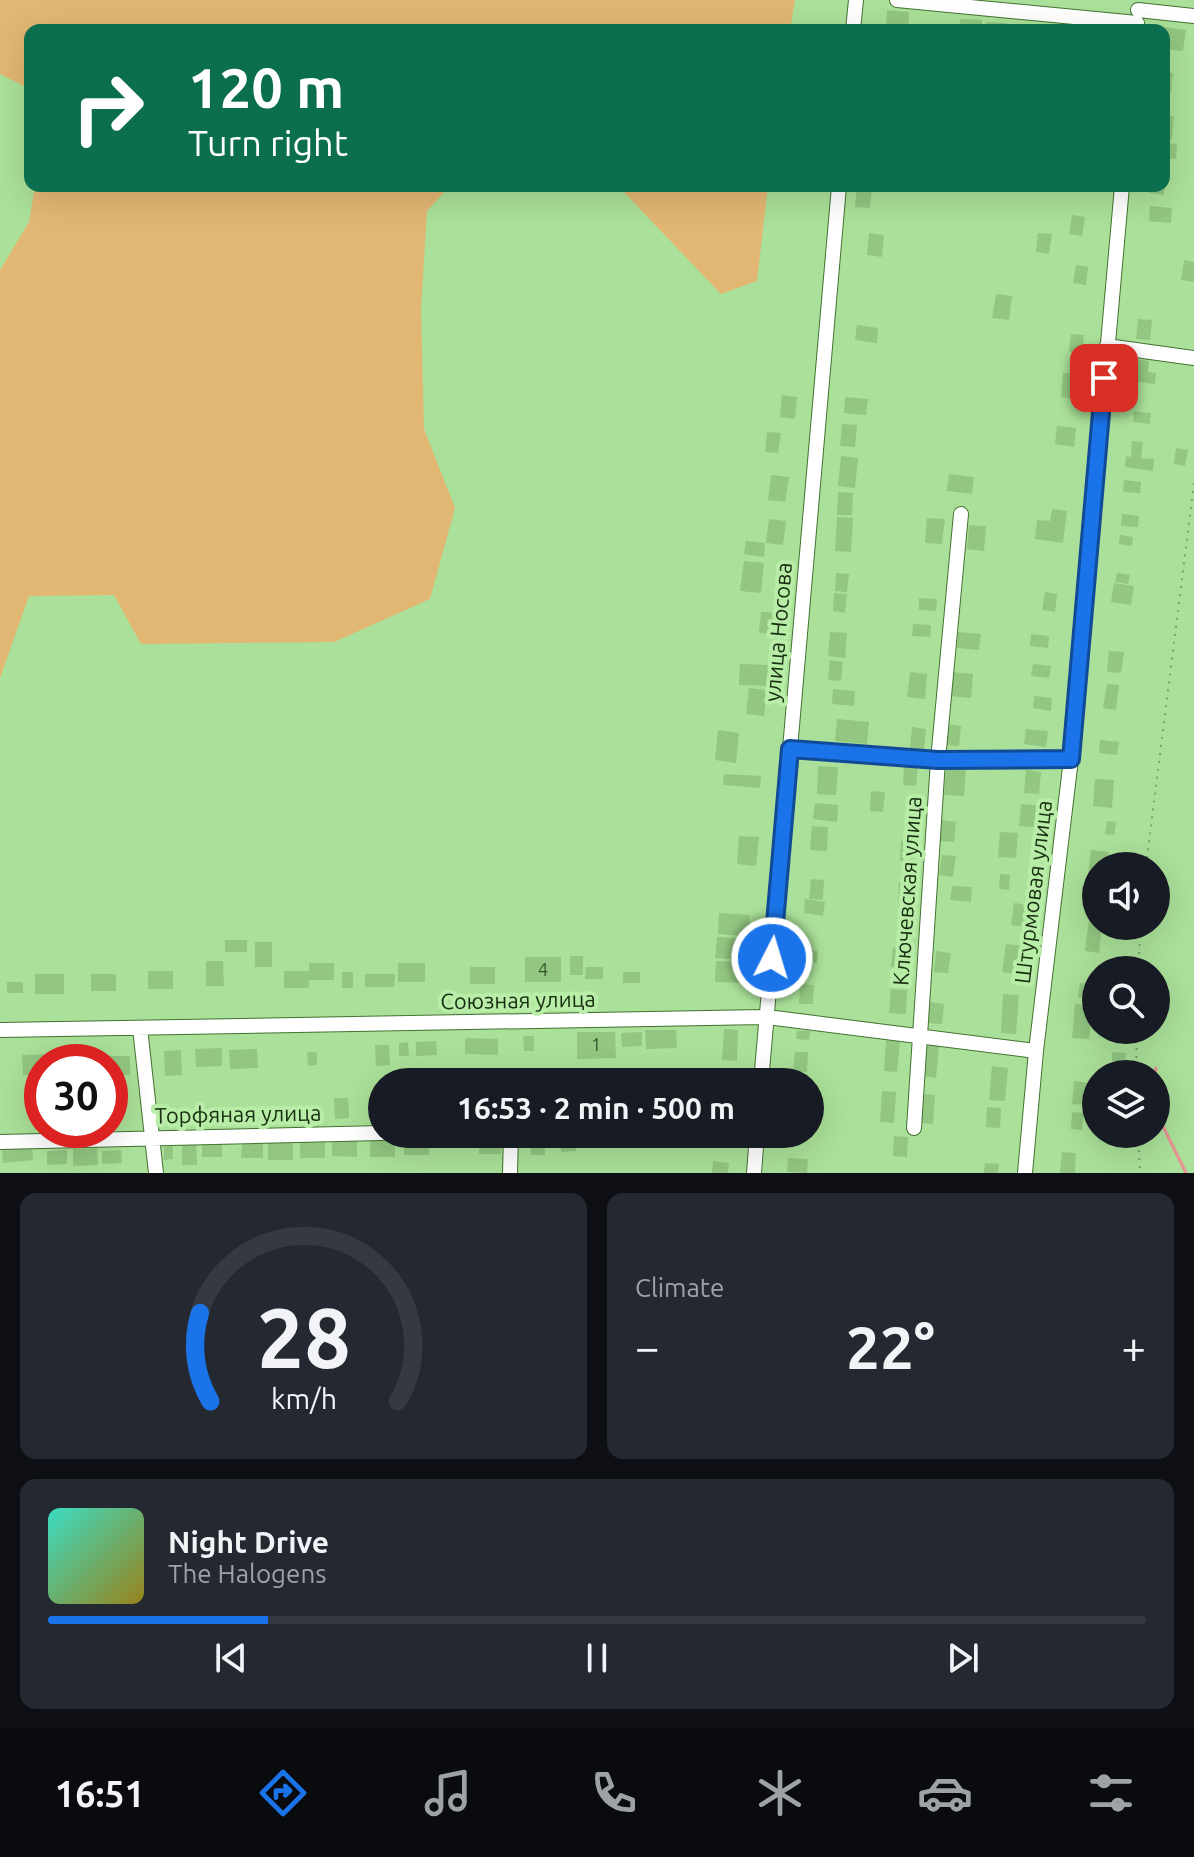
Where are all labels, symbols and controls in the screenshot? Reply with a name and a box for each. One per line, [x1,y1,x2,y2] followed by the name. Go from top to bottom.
[56,56,160,160] icon: right
[188,56,344,119] text: 120 m
[188,122,348,163] text: Turn right
[1070,344,1138,412] pin
[1082,356,1126,400] icon: arrive
[759,561,796,703] street label: улица Носова
[887,795,926,987] street label: Ключевская улица
[1009,799,1056,985] street label: Штурмовая улица
[1082,852,1170,1148] map controls
[1082,852,1170,940] button: sound
[730,916,814,1000] position arrow
[1082,956,1170,1044] button: search
[538,959,548,979] house number: 4
[440,986,596,1013] street label: Союзная улица
[591,1034,601,1054] house number: 1
[24,1044,128,1148] speed limit sign: 30
[1082,1060,1170,1148] button: layers
[457,1091,735,1125] text: 16:53 · 2 min · 500 m
[154,1100,322,1127] street label: Торфяная улица
[635,1273,724,1302] text: Climate
[257,1290,350,1384] text: 28
[846,1313,935,1380] text: 22°
[635,1322,660,1371] text: −
[1121,1322,1146,1371] text: +
[271,1382,337,1414] text: km/h
[168,1525,329,1559] text: Night Drive
[168,1559,327,1588] text: The Halogens
[209,1636,253,1680] icon: previous
[575,1636,619,1680] icon: pause
[941,1636,985,1680] icon: next
[255,1765,311,1821] icon: directions
[420,1765,476,1821] icon: music
[586,1765,642,1821] icon: phone
[752,1765,808,1821] icon: climate
[917,1765,973,1821] icon: car
[1083,1765,1139,1821] icon: filters
[55,1773,145,1814] text: 16:51

